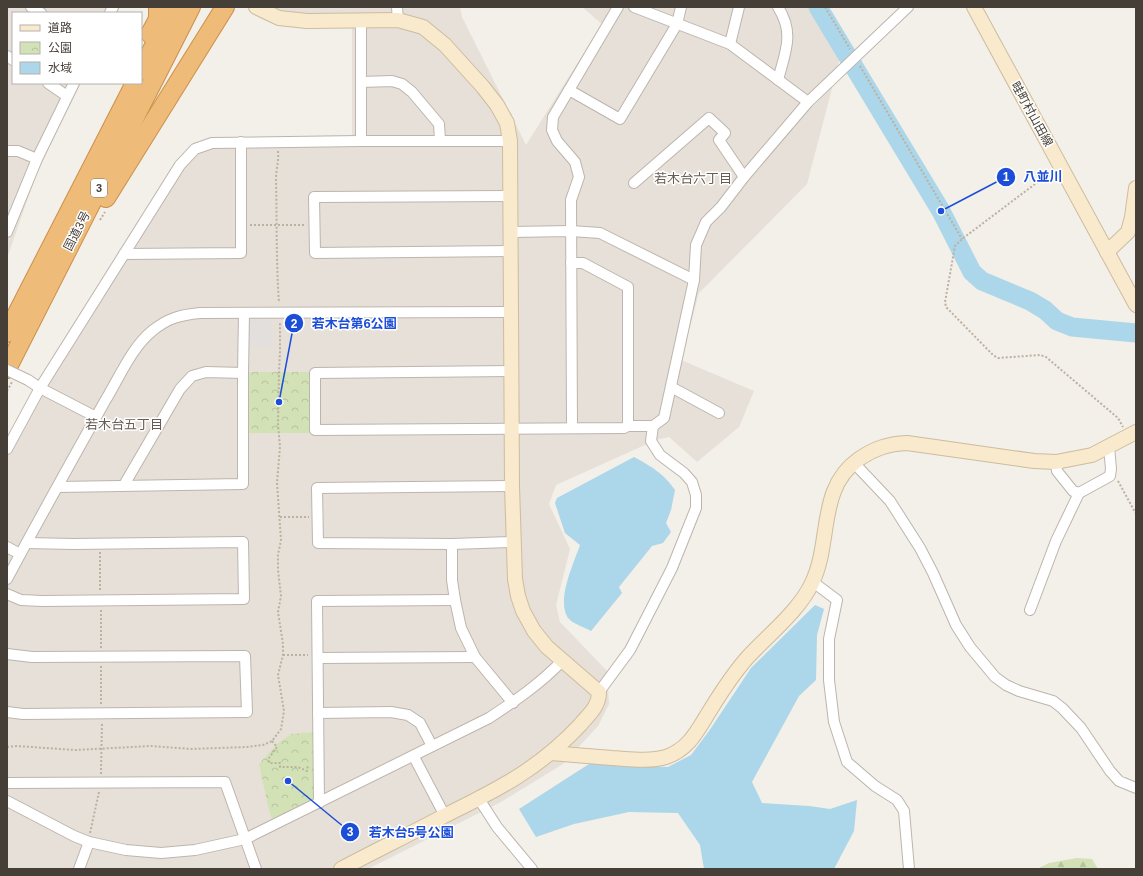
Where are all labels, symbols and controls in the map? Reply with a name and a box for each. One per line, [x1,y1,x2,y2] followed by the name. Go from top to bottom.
[12,12,142,84] legend
[48,21,72,35] text: 道路
[48,41,72,55] text: 公園
[48,61,72,75] text: 水域
[1008,79,1056,149] street label: 畦町村山田線
[996,164,1071,189] callout: 八並川
[1023,169,1063,184] text: 八並川
[1003,170,1010,184] text: 1
[654,171,732,186] district label: 若木台六丁目
[91,179,107,197] road number: 3
[61,209,93,253] street label: 国道3号
[284,311,405,336] callout: 若木台第6公園
[311,316,397,331] text: 若木台第6公園
[291,317,298,331] text: 2
[85,417,163,432] district label: 若木台五丁目
[340,820,461,845] callout: 若木台5号公園
[347,825,354,839] text: 3
[368,825,454,840] text: 若木台5号公園

